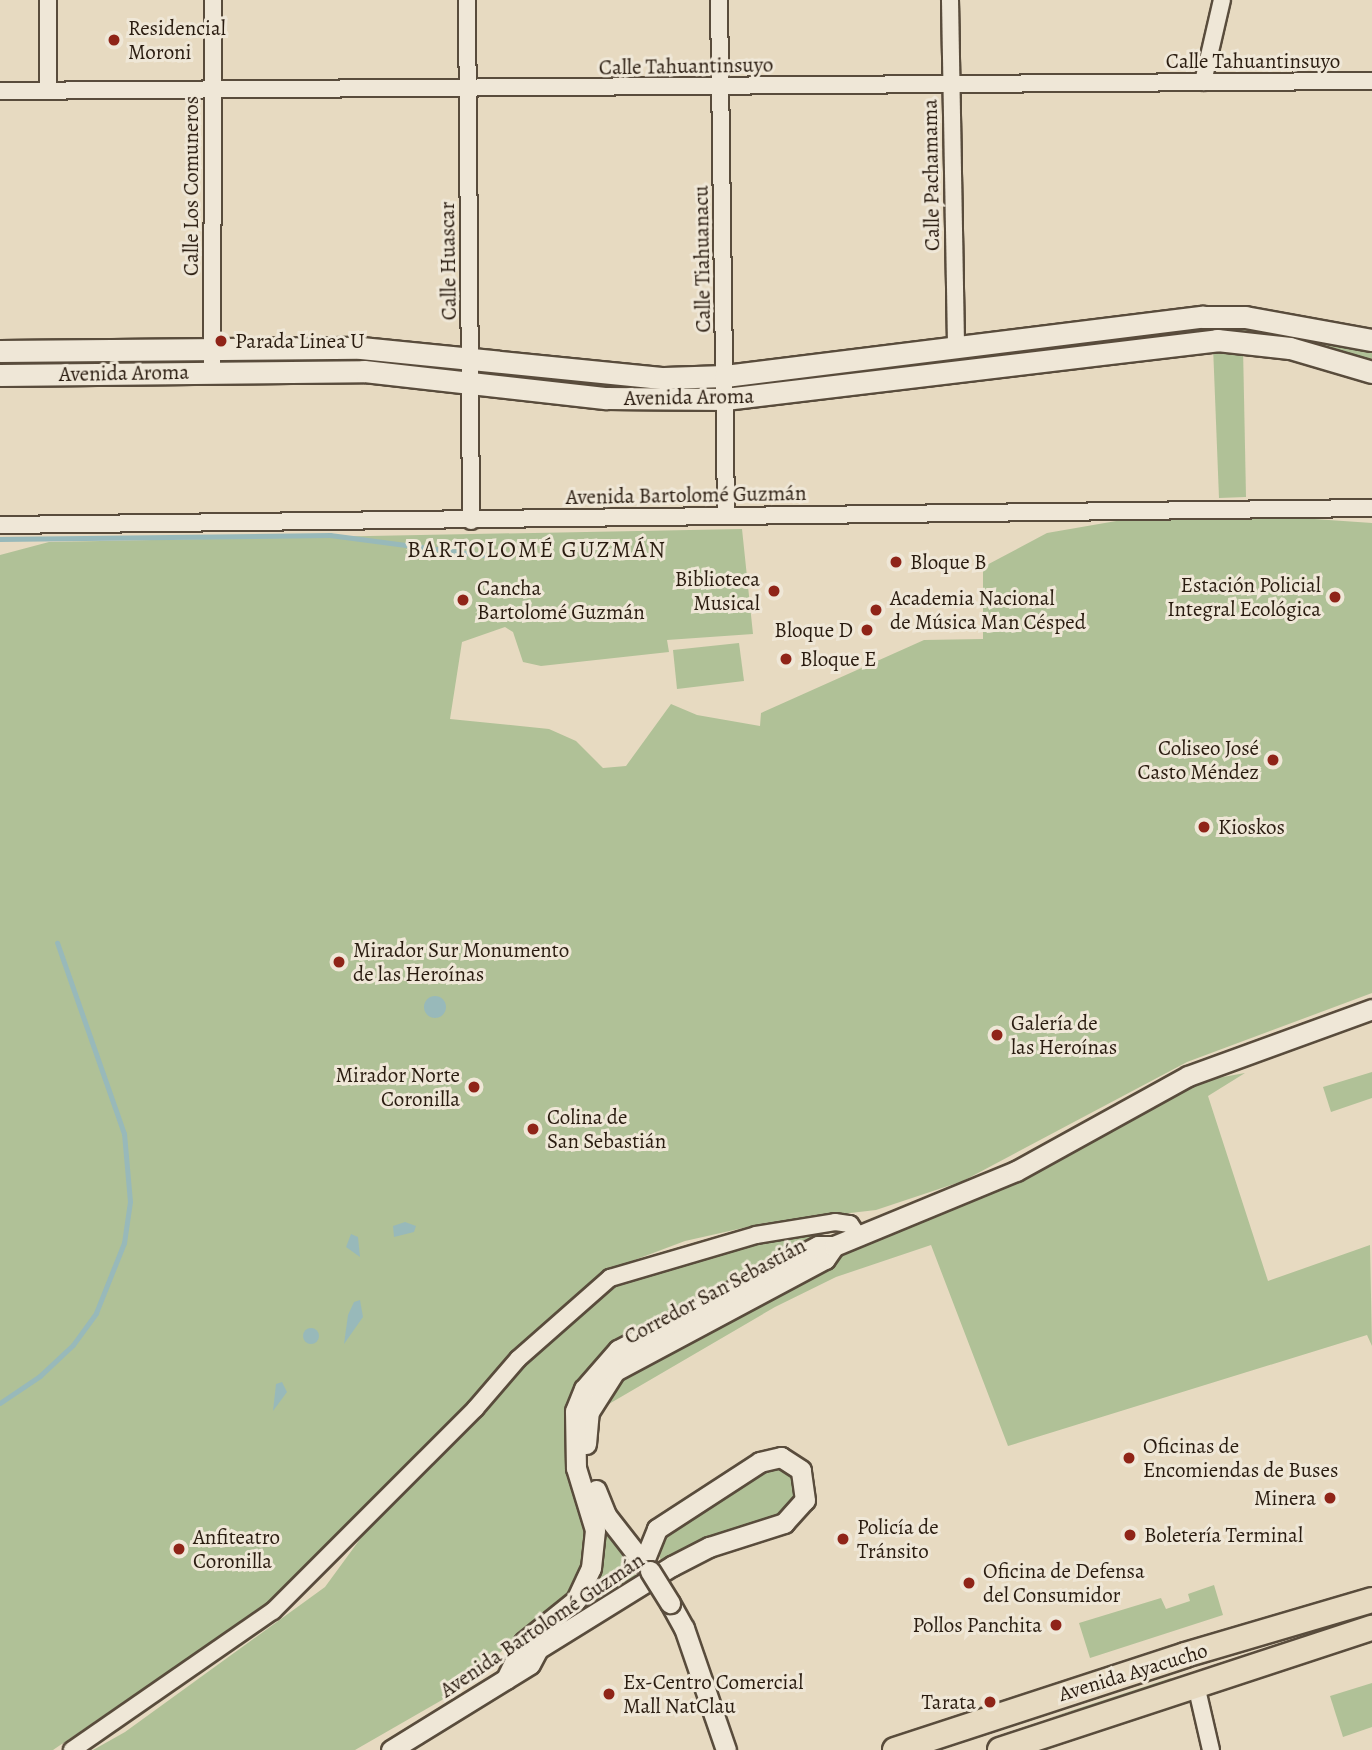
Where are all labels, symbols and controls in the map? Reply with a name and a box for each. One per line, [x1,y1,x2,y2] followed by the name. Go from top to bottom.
[128,15,226,65] place label: Residencial Moroni
[106,32,122,48] marker: Residencial Moroni
[1166,48,1340,74] street label: Calle Tahuantinsuyo
[599,52,773,80] street label: Calle Tahuantinsuyo
[178,96,204,276] street label: Calle Los Comuneros
[917,99,945,251] street label: Calle Pachamama
[688,185,716,333] street label: Calle Tiahuanacu
[434,201,462,321] street label: Calle Huascar
[235,328,365,354] place label: Parada Linea U
[213,333,229,349] marker: Parada Linea U
[59,359,189,387] street label: Avenida Aroma
[624,383,754,411] street label: Avenida Aroma
[565,480,807,510] street label: Avenida Bartolomé Guzmán
[409,536,665,564] district label: BARTOLOMÉ GUZMÁN
[910,549,986,575] place label: Bloque B
[888,554,904,570] marker: Bloque B
[675,566,760,616] place label: Biblioteca Musical
[1167,572,1321,622] place label: Estación Policial Integral Ecológica
[477,575,645,625] place label: Cancha Bartolomé Guzmán
[766,583,782,599] marker: Biblioteca Musical
[890,585,1086,635] place label: Academia Nacional de Música Man Césped
[1327,589,1343,605] marker: Estación Policial Integral Ecológica
[455,592,471,608] marker: Cancha Bartolomé Guzmán
[868,602,884,618] marker: Academia Nacional de Música Man Césped
[774,617,853,643] place label: Bloque D
[859,622,875,638] marker: Bloque D
[800,646,876,672] place label: Bloque E
[778,651,794,667] marker: Bloque E
[1137,735,1259,785] place label: Coliseo José Casto Méndez
[1265,752,1281,768] marker: Coliseo José Casto Méndez
[1218,814,1285,840] place label: Kioskos
[1196,819,1212,835] marker: Kioskos
[353,937,569,987] place label: Mirador Sur Monumento de las Heroínas
[331,954,347,970] marker: Mirador Sur Monumento de las Heroínas
[1011,1010,1117,1060] place label: Galería de las Heroínas
[989,1027,1005,1043] marker: Galería de las Heroínas
[335,1062,460,1112] place label: Mirador Norte Coronilla
[466,1079,482,1095] marker: Mirador Norte Coronilla
[547,1104,666,1154] place label: Colina de San Sebastián
[525,1121,541,1137] marker: Colina de San Sebastián
[620,1233,810,1349] street label: Corredor San Sebastián
[1143,1433,1338,1483] place label: Oficinas de Encomiendas de Buses
[1121,1450,1137,1466] marker: Oficinas de Encomiendas de Buses
[1254,1485,1316,1511] place label: Minera
[1322,1490,1338,1506] marker: Minera
[857,1514,939,1564] place label: Policía de Tránsito
[1144,1522,1303,1548] place label: Boletería Terminal
[193,1524,280,1574] place label: Anfiteatro Coronilla
[1122,1527,1138,1543] marker: Boletería Terminal
[835,1531,851,1547] marker: Policía de Tránsito
[171,1541,187,1557] marker: Anfiteatro Coronilla
[435,1547,649,1703] street label: Avenida Bartolomé Guzmán
[983,1558,1145,1608] place label: Oficina de Defensa del Consumidor
[961,1575,977,1591] marker: Oficina de Defensa del Consumidor
[912,1612,1042,1638] place label: Pollos Panchita
[1048,1617,1064,1633] marker: Pollos Panchita
[1055,1637,1211,1707] street label: Avenida Ayacucho
[623,1669,803,1719] place label: Ex-Centro Comercial Mall NatClau
[601,1686,617,1702] marker: Ex-Centro Comercial Mall NatClau
[921,1689,976,1715] place label: Tarata
[982,1694,998,1710] marker: Tarata

